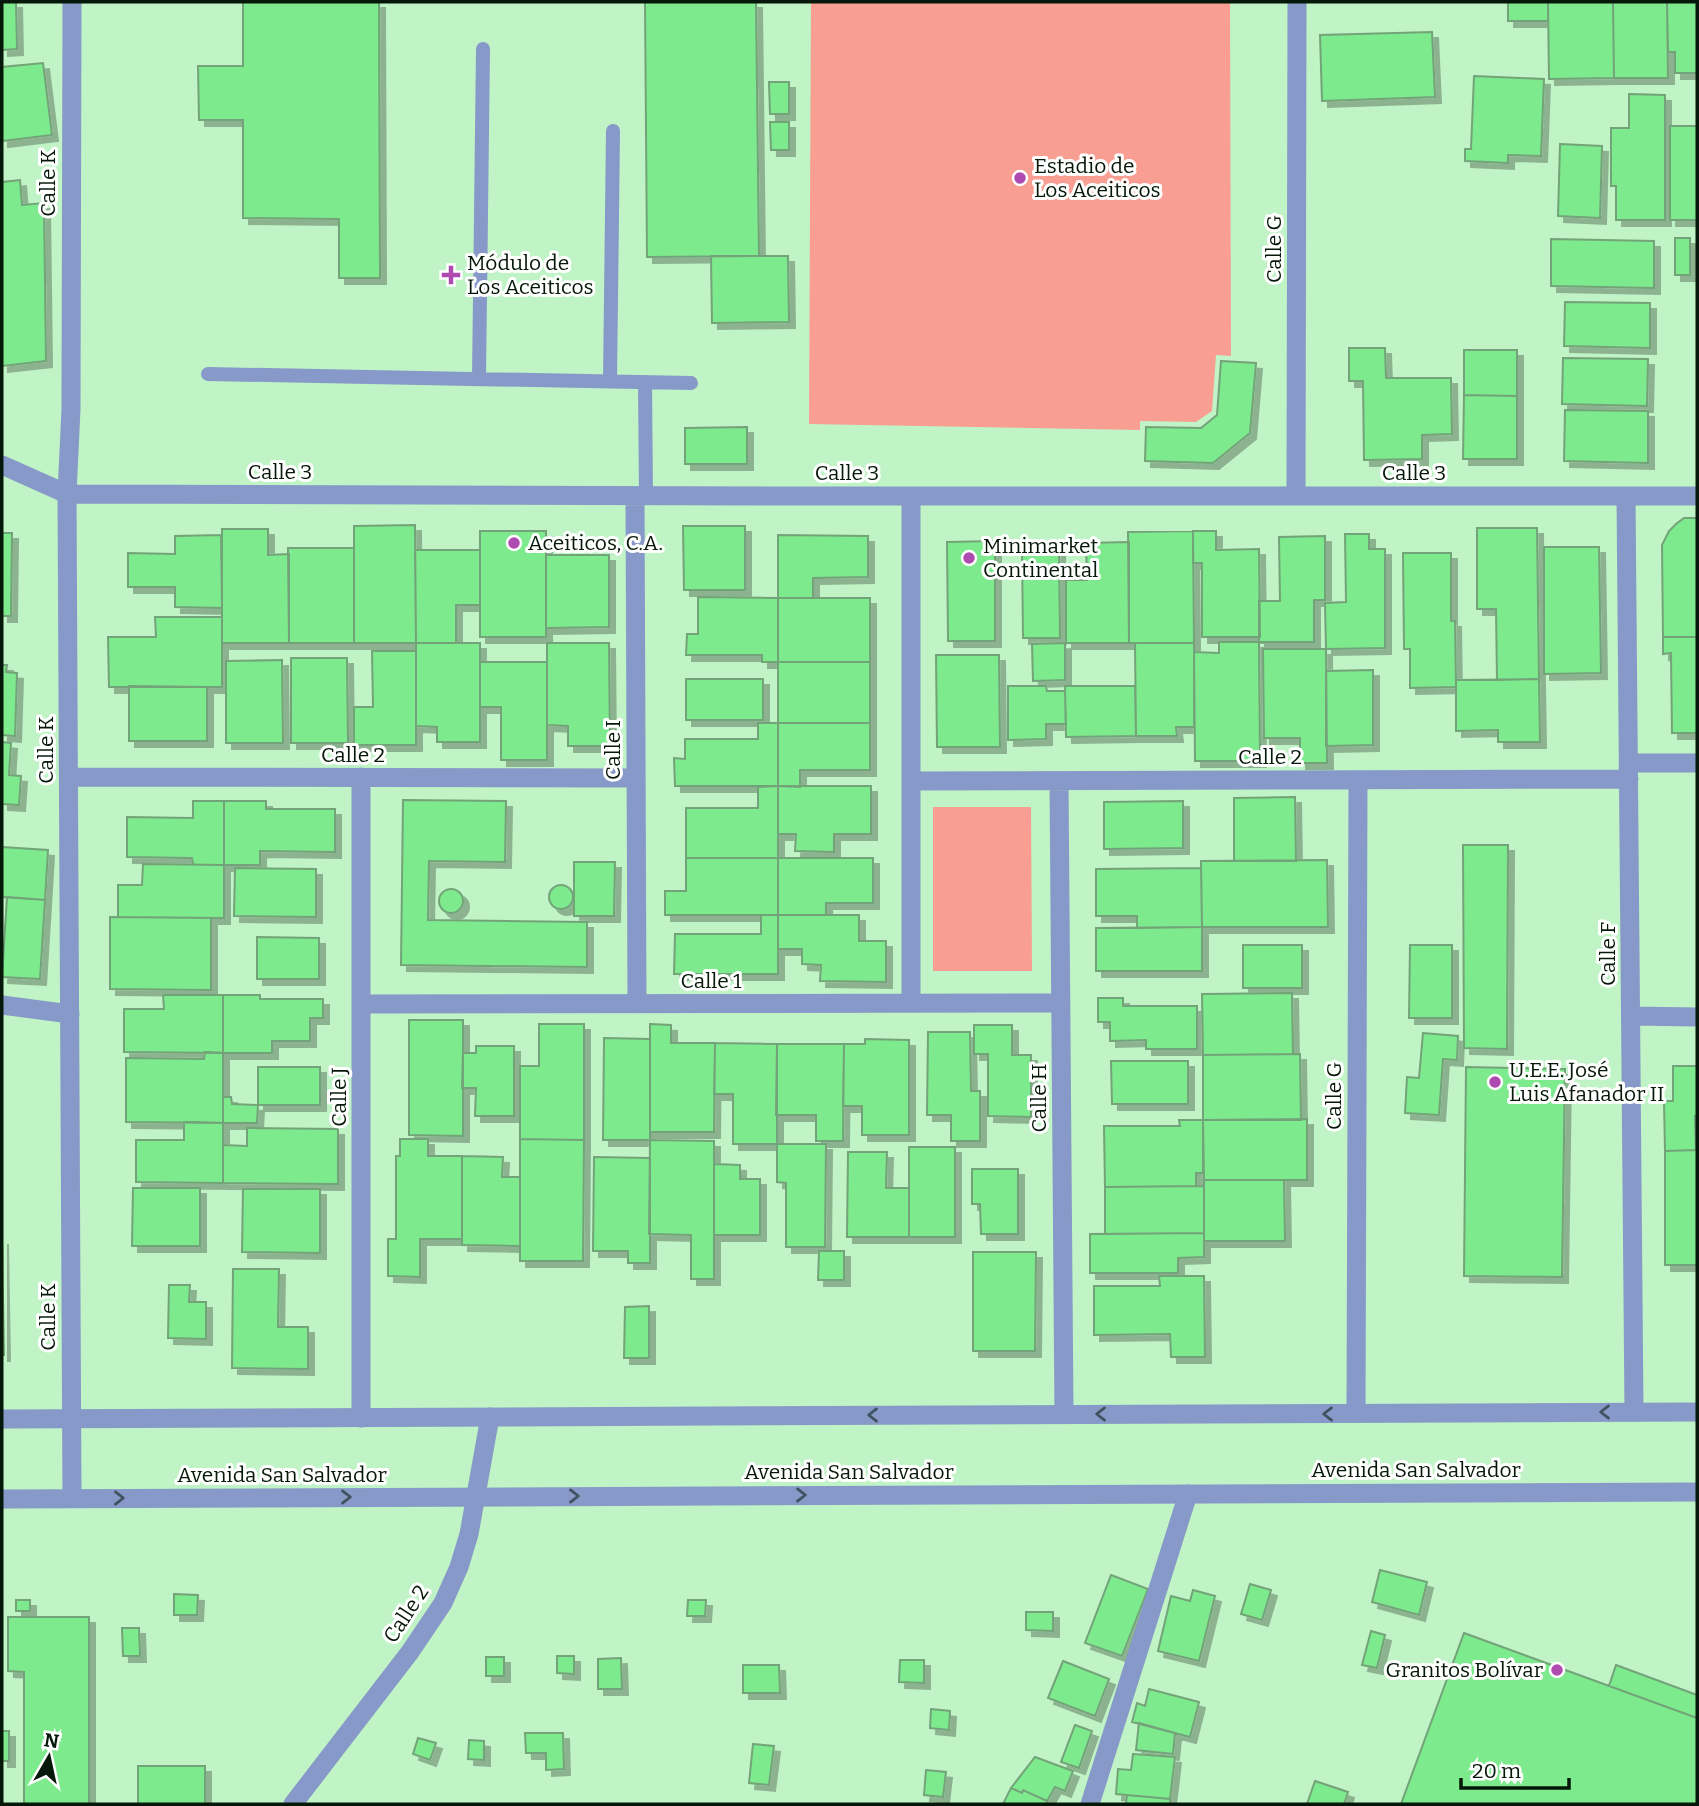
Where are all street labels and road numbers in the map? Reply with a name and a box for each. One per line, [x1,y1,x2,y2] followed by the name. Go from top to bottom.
[35,149,61,217] street label: Calle K
[1261,215,1287,283] street label: Calle G
[248,459,312,485] street label: Calle 3
[815,460,879,486] street label: Calle 3
[1382,460,1446,486] street label: Calle 3
[33,716,59,784] street label: Calle K
[600,720,626,780] street label: Calle I
[321,742,385,768] street label: Calle 2
[1238,744,1302,770] street label: Calle 2
[1595,922,1621,986] street label: Calle F
[681,968,742,994] street label: Calle 1
[1321,1062,1347,1130] street label: Calle G
[1026,1063,1052,1133] street label: Calle H
[326,1067,352,1127] street label: Calle J
[35,1283,61,1351] street label: Calle K
[1311,1457,1521,1483] street label: Avenida San Salvador
[744,1459,954,1485] street label: Avenida San Salvador
[177,1462,387,1488] street label: Avenida San Salvador
[378,1580,434,1648] street label: Calle 2

